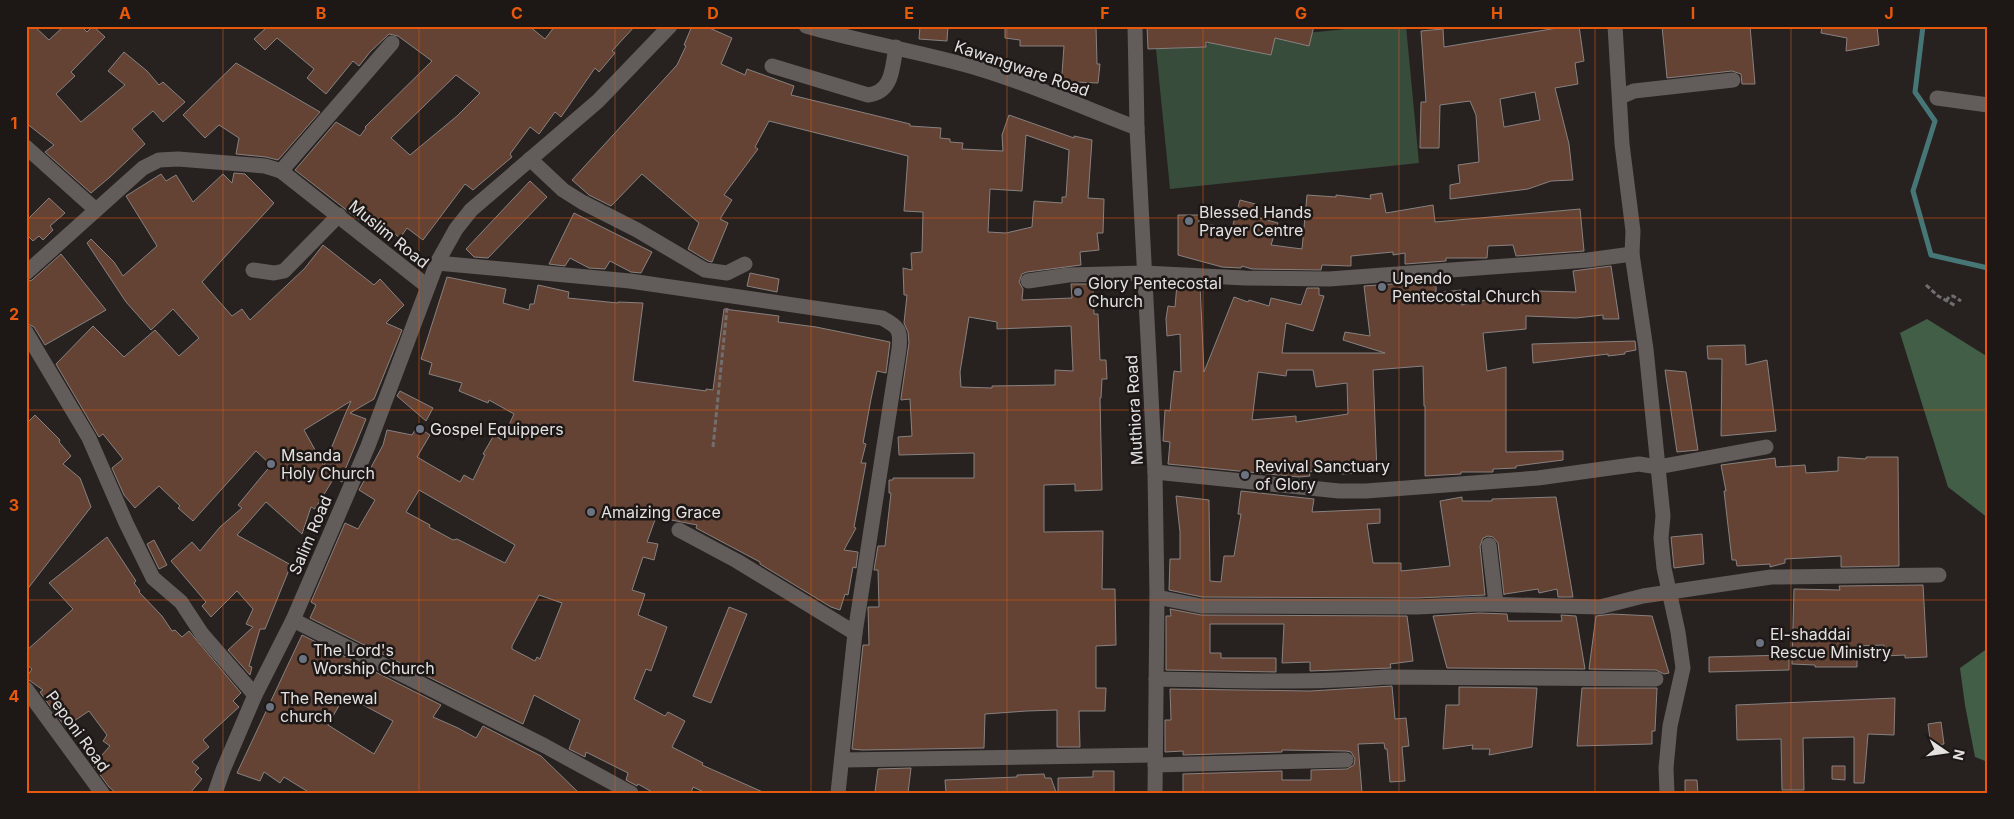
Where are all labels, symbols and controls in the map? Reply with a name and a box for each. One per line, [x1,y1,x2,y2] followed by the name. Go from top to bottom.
[119,3,131,23] text: A
[316,3,326,23] text: B
[511,3,523,23] text: C
[707,3,719,23] text: D
[904,3,914,23] text: E
[1100,3,1110,23] text: F
[1295,3,1307,23] text: G
[1491,3,1503,23] text: H
[1691,3,1695,23] text: I
[1884,3,1894,23] text: J
[952,36,1092,100] street label: Kawangware Road
[11,113,17,133] text: 1
[345,196,433,272] street label: Muslim Road
[1199,202,1312,240] place label: Blessed Hands Prayer Centre
[1183,215,1195,227] marker: Blessed Hands Prayer Centre
[1392,268,1540,306] place label: Upendo Pentecostal Church
[1088,273,1222,311] place label: Glory Pentecostal Church
[1376,281,1388,293] marker: Upendo Pentecostal Church
[1072,286,1084,298] marker: Glory Pentecostal Church
[9,304,19,324] text: 2
[1121,354,1147,466] street label: Muthiora Road
[430,419,564,439] place label: Gospel Equippers
[414,423,426,435] marker: Gospel Equippers
[281,445,375,483] place label: Msanda Holy Church
[1255,456,1390,494] place label: Revival Sanctuary of Glory
[265,458,277,470] marker: Msanda Holy Church
[1239,469,1251,481] marker: Revival Sanctuary of Glory
[284,492,336,578] street label: Salim Road
[9,495,19,515] text: 3
[601,502,721,522] place label: Amaizing Grace
[585,506,597,518] marker: Amaizing Grace
[1770,624,1891,662] place label: El-shaddai Rescue Ministry
[1754,637,1766,649] marker: El-shaddai Rescue Ministry
[313,640,435,678] place label: The Lord's Worship Church
[297,653,309,665] marker: The Lord's Worship Church
[9,686,20,706] text: 4
[42,687,114,775] street label: Peponi Road
[280,688,377,726] place label: The Renewal church
[264,701,276,713] marker: The Renewal church
[1922,726,1972,776] north arrow
[1950,748,1969,762] text: N

